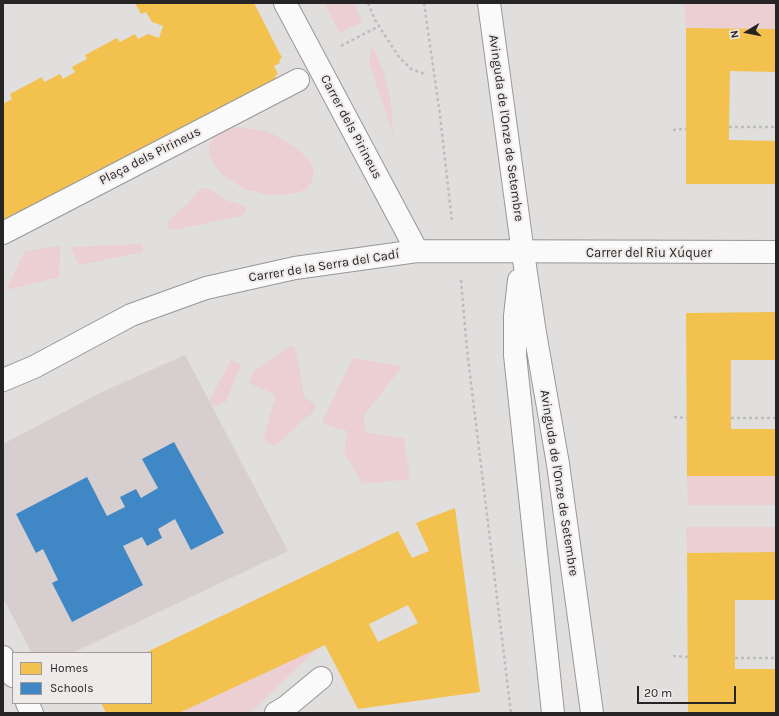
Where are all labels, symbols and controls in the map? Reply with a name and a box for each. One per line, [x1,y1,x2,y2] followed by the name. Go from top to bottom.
[727,12,767,52] north arrow
[728,29,742,39] text: N
[485,34,527,222] street label: Avinguda de l'Onze de Setembre
[317,72,385,182] street label: Carrer dels Pirineus
[97,124,203,188] street label: Plaça dels Pirineus
[586,245,712,261] street label: Carrer del Riu Xúquer
[248,246,400,286] street label: Carrer de la Serra del Cadí
[537,389,581,577] street label: Avinguda de l'Onze de Setembre
[12,652,152,704] legend
[50,661,88,675] text: Homes
[639,678,738,704] scale bar
[50,681,93,695] text: Schools
[644,686,672,700] text: 20 m

